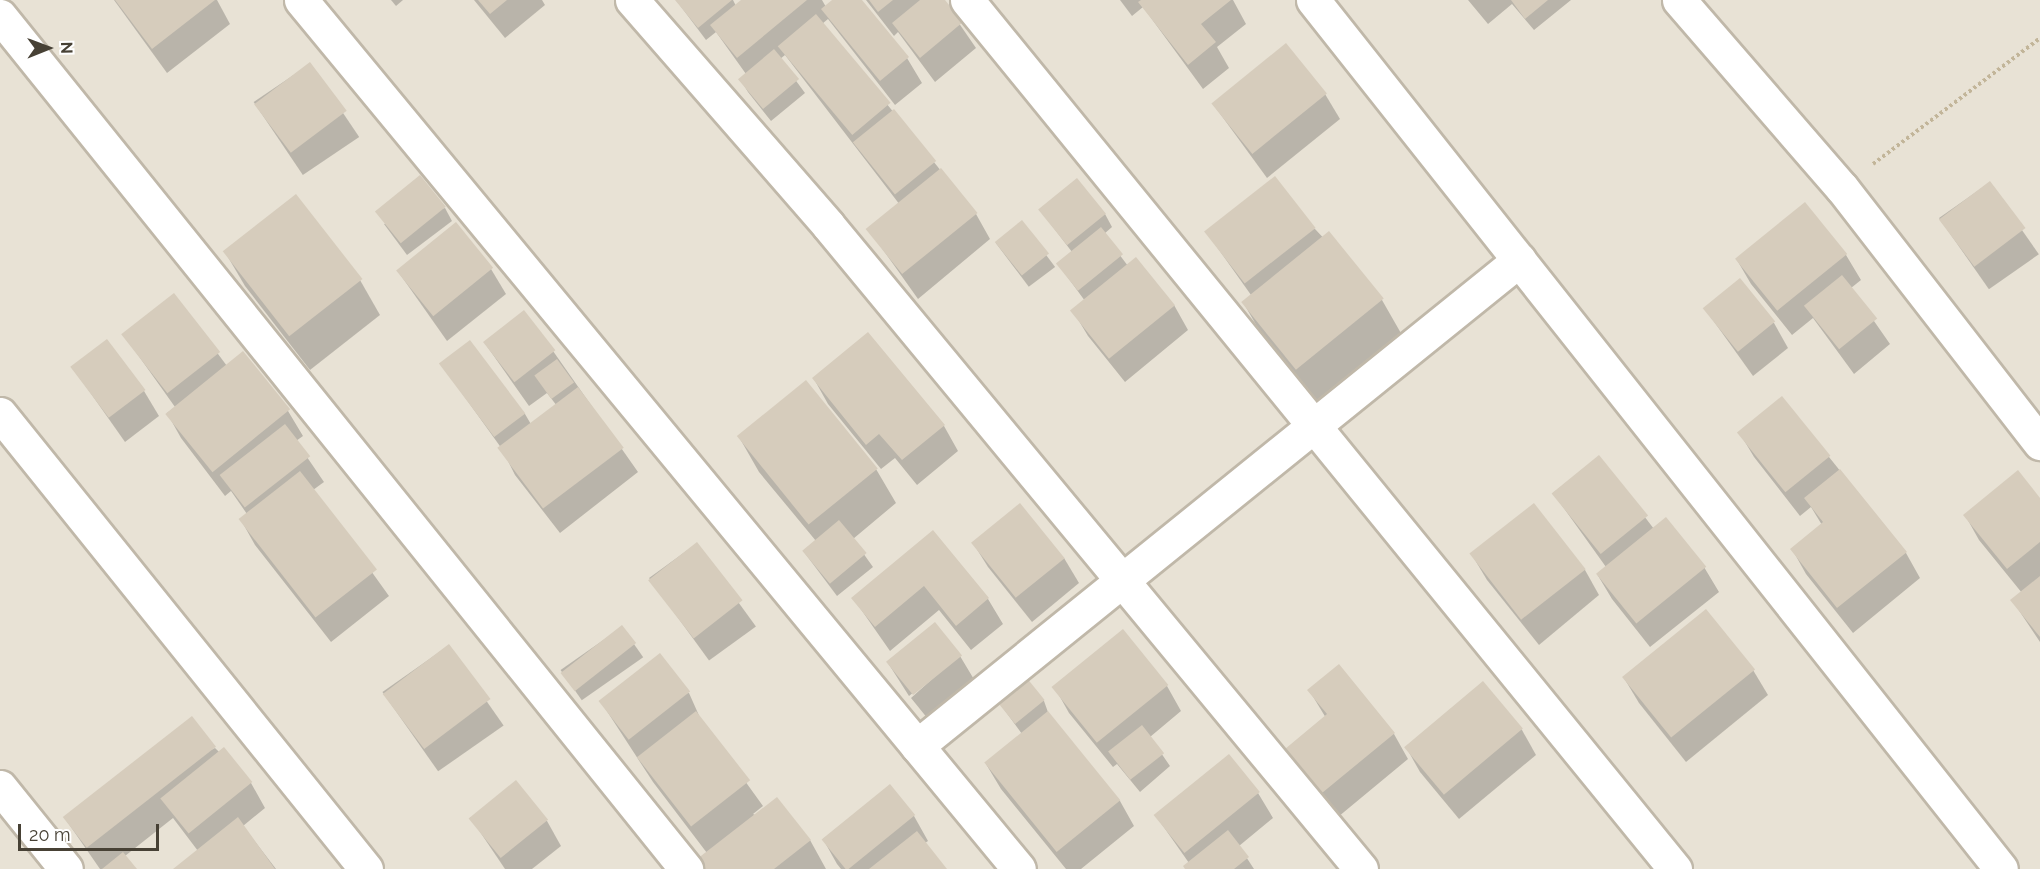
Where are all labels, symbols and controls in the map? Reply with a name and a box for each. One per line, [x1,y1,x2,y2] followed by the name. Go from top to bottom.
[18,18,78,78] north arrow
[57,41,76,54] text: N
[21,812,162,850] scale bar
[29,824,71,845] text: 20 m

